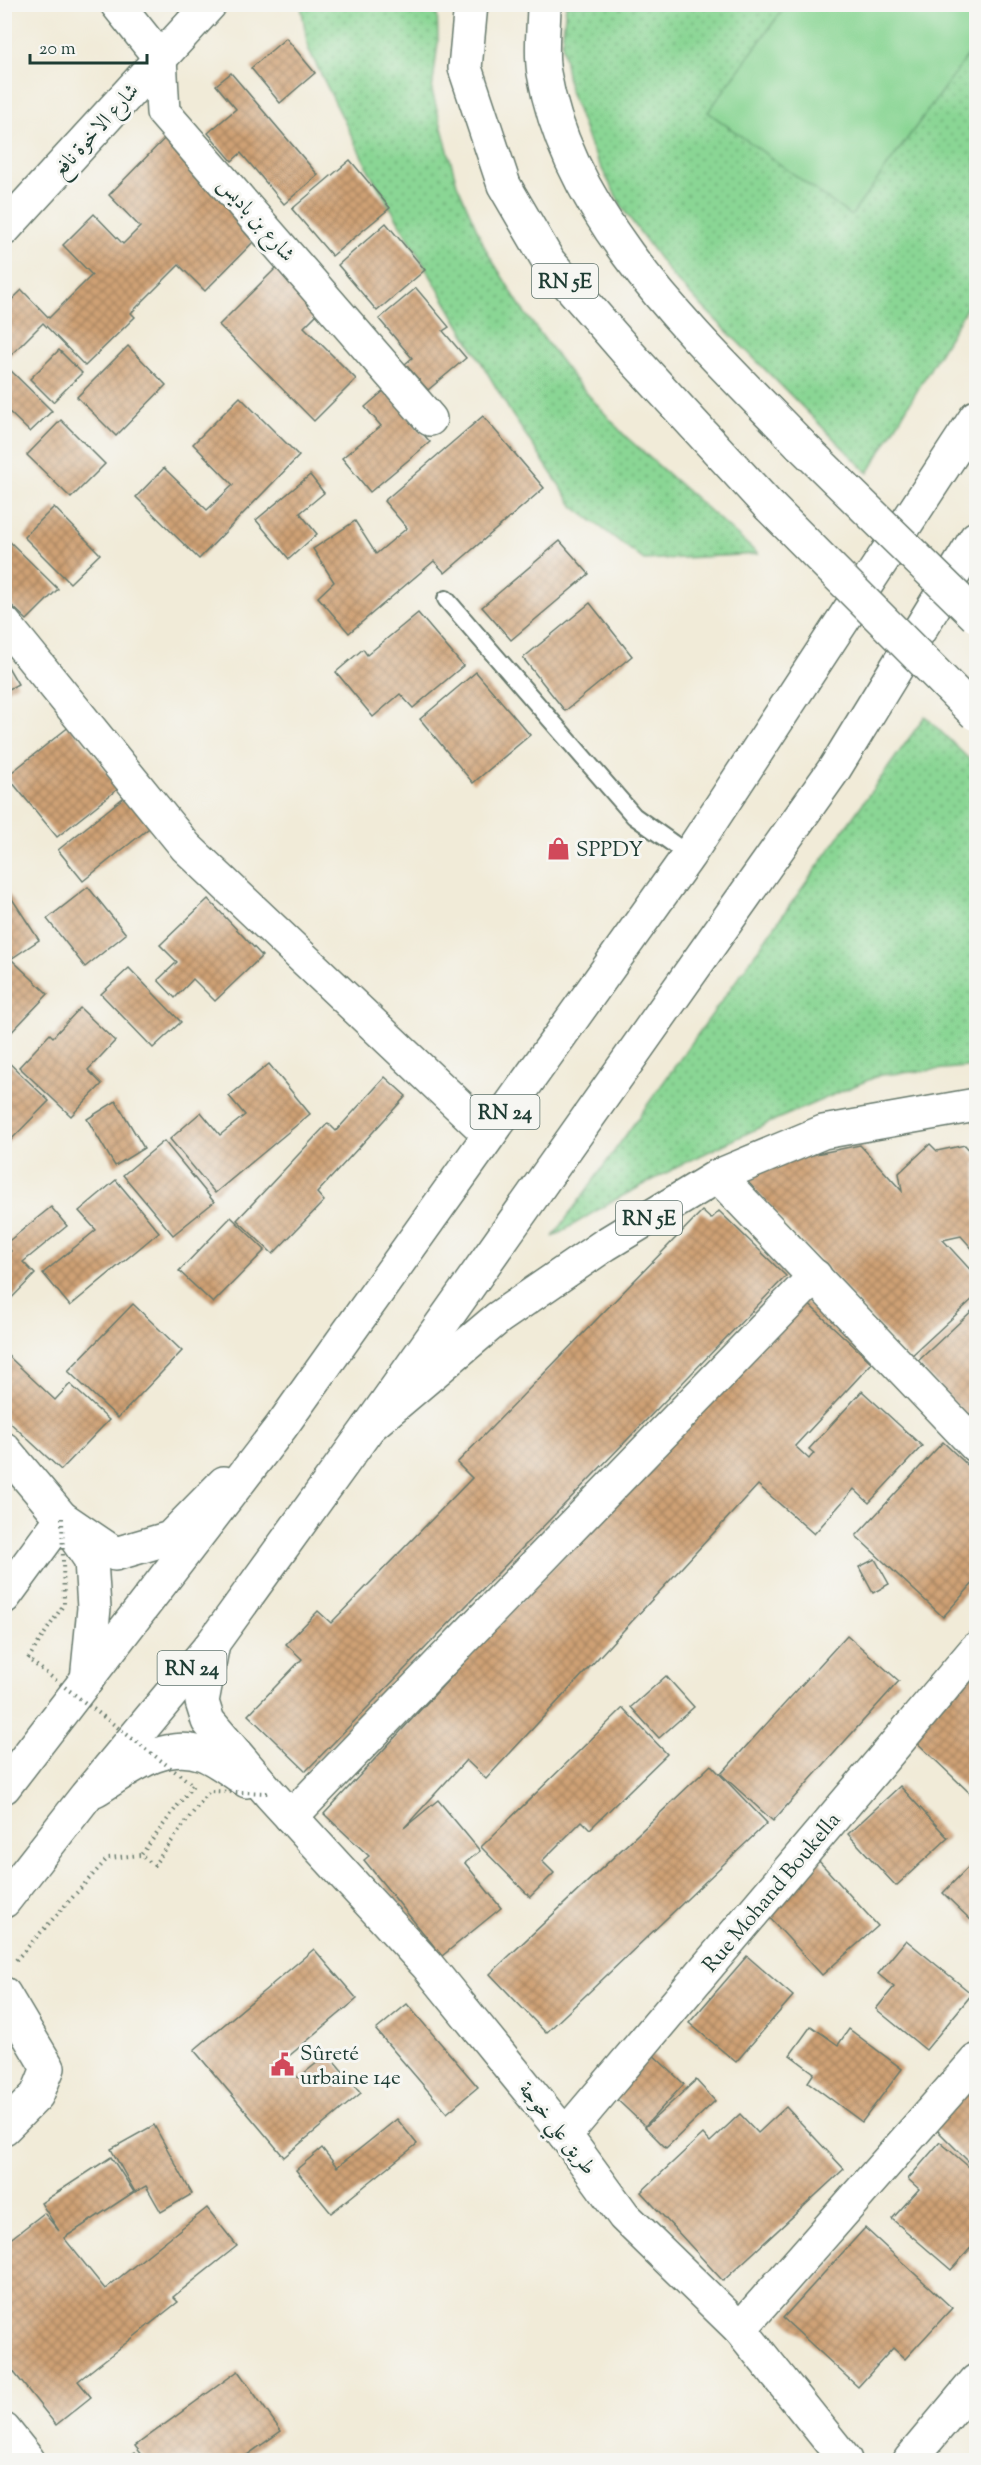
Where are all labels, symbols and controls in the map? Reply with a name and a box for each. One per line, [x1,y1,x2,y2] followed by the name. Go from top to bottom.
[30,27,147,65] scale bar
[39,37,76,63] text: 20 m
[46,78,148,186] street label: شارع الاخوة نافع
[209,171,301,270] street label: شارع بن باديس
[532,264,598,298] road number: RN 5E
[545,836,571,862] shop icon: SPPDY
[576,836,643,866] place label: SPPDY
[470,1095,540,1129] road number: RN 24
[616,1201,682,1235] road number: RN 5E
[158,1651,226,1685] road number: RN 24
[697,1807,849,1980] street label: Rue Mohand Boukella
[300,2040,401,2094] place label: Sûreté urbaine 14e
[269,2052,295,2078] public building icon: Sûreté urbaine 14e
[508,2076,602,2184] street label: طريق علي خوجة

